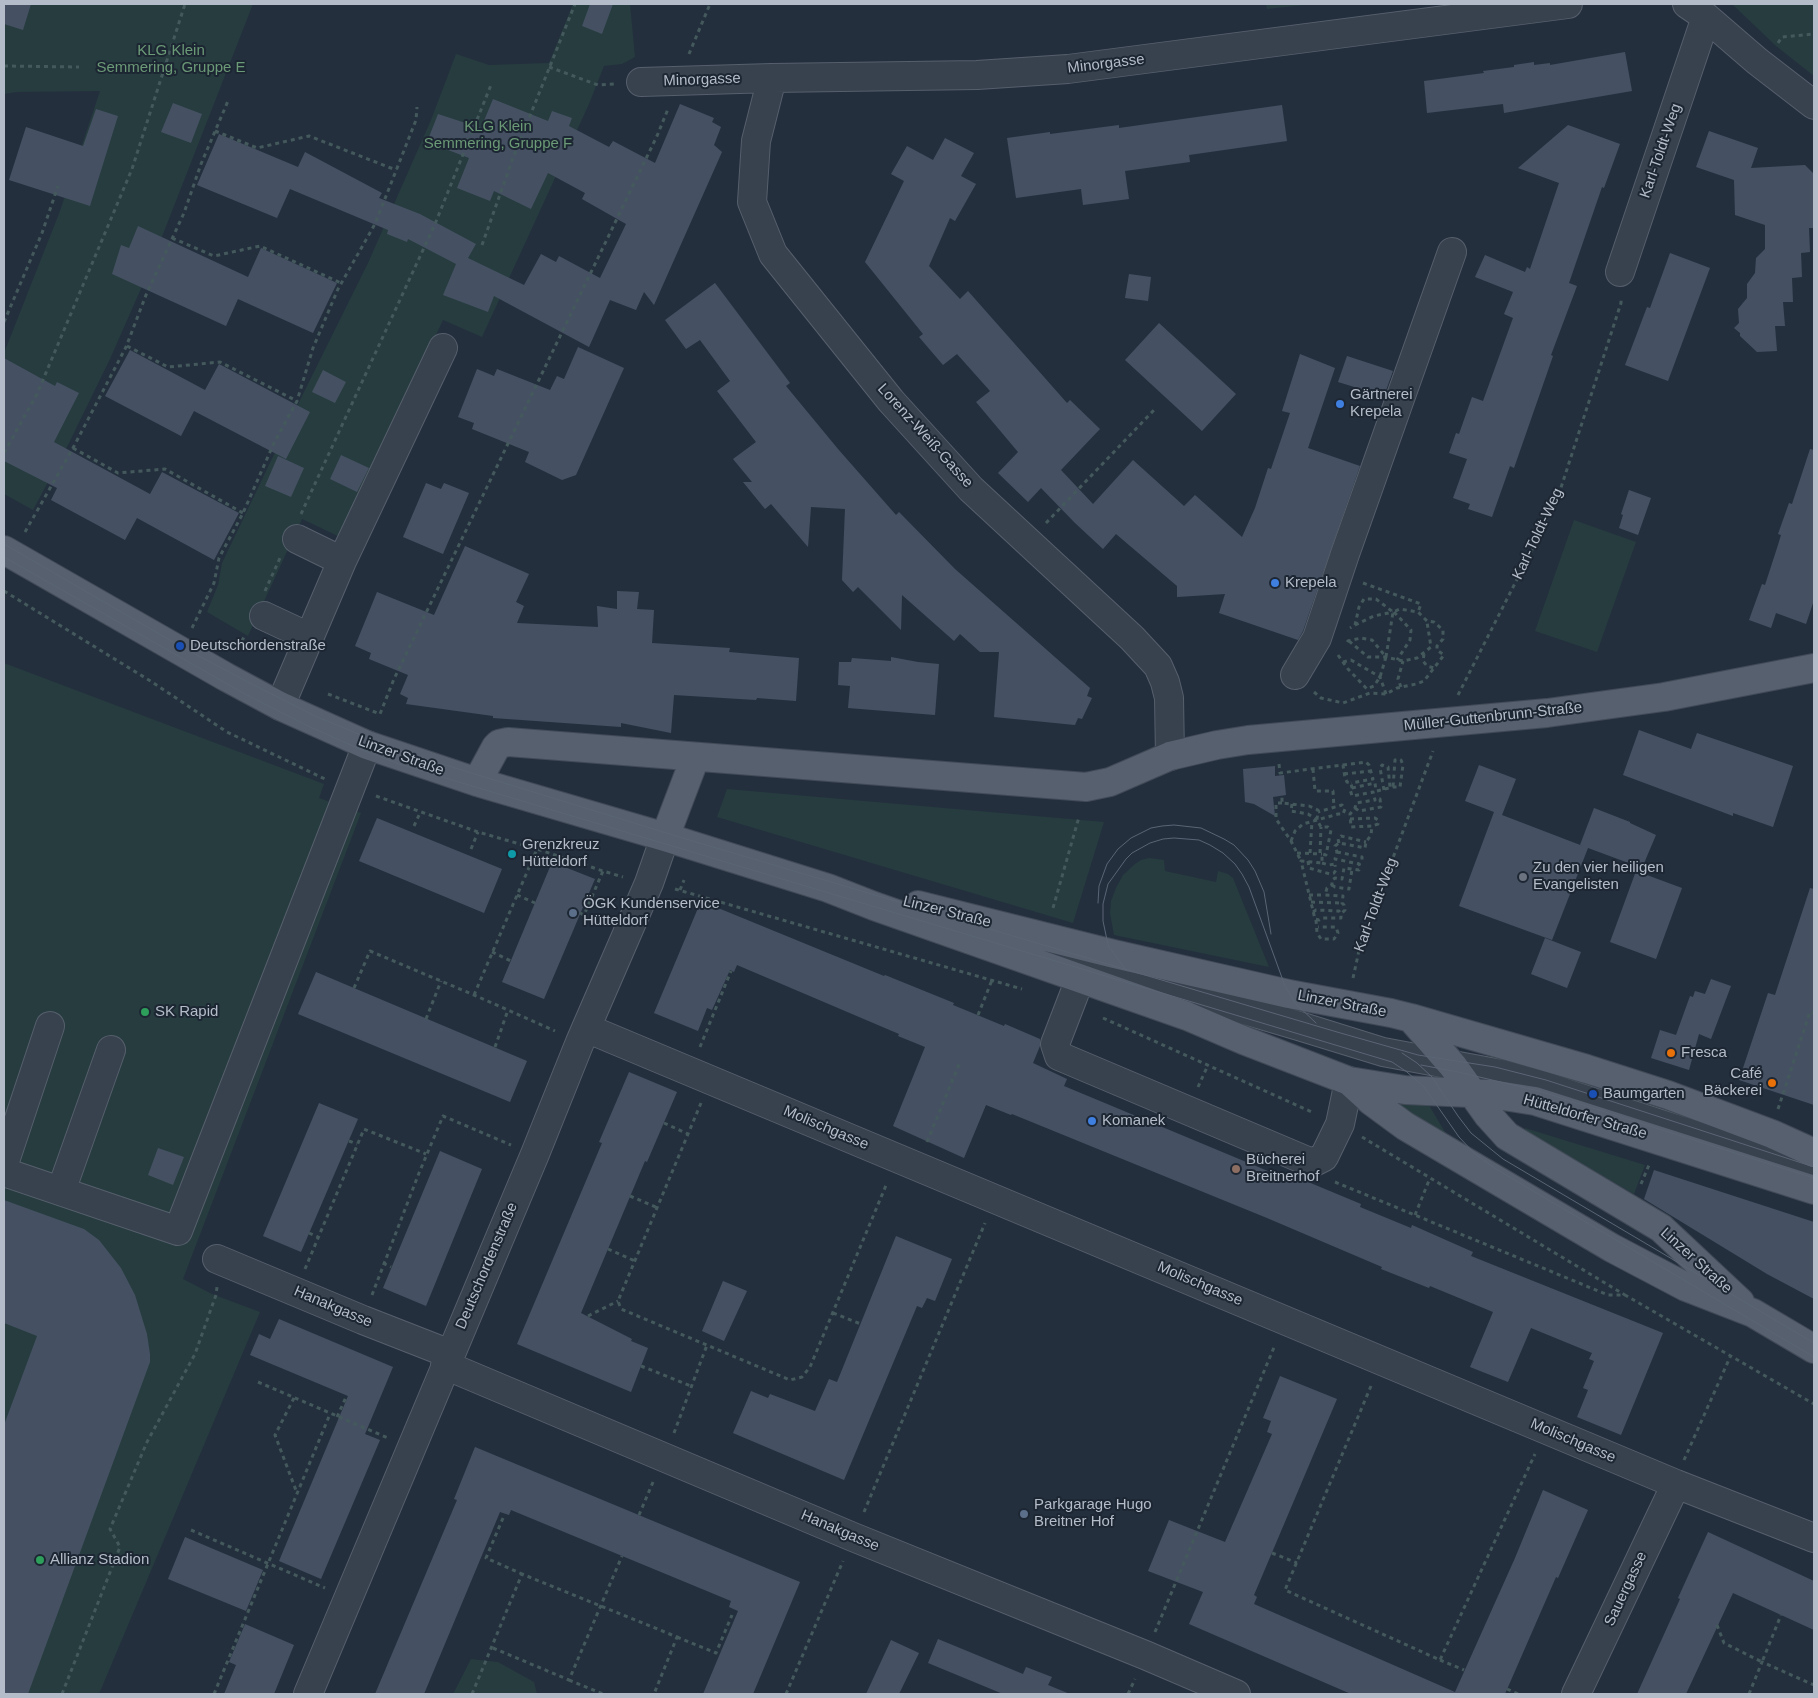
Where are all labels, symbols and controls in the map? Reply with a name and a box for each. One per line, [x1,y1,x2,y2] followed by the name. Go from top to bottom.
[96,42,246,77] park label: KLG Klein Semmering, Gruppe E
[1066,50,1146,78] street label: Minorgasse
[663,70,741,90] street label: Minorgasse
[1636,101,1686,201] street label: Karl-Toldt-Weg
[424,118,572,153] park label: KLG Klein Semmering, Gruppe F
[874,380,976,492] street label: Lorenz-Weiß-Gasse
[1350,386,1413,421] place label: Gärtnerei Krepela
[1334,398,1346,410] marker: Gärtnerei Krepela
[1509,485,1567,583] street label: Karl-Toldt-Weg
[1285,574,1337,592] place label: Krepela
[1269,577,1281,589] marker: Krepela
[190,637,326,655] place label: Deutschordenstraße
[174,640,186,652] marker: Deutschordenstraße
[1403,699,1583,735] street label: Müller-Guttenbrunn-Straße
[356,732,446,780] street label: Linzer Straße
[522,836,600,871] place label: Grenzkreuz Hütteldorf
[506,848,518,860] marker: Grenzkreuz Hütteldorf
[1351,855,1401,955] street label: Karl-Toldt-Weg
[1533,859,1664,894] place label: Zu den vier heiligen Evangelisten
[1517,871,1529,883] marker: Zu den vier heiligen Evangelisten
[901,892,993,932] street label: Linzer Straße
[583,895,720,930] place label: ÖGK Kundenservice Hütteldorf
[567,907,579,919] marker: ÖGK Kundenservice Hütteldorf
[1296,987,1388,1021] street label: Linzer Straße
[155,1003,218,1021] place label: SK Rapid
[139,1006,151,1018] marker: SK Rapid
[1681,1044,1727,1062] place label: Fresca
[1665,1047,1677,1059] marker: Fresca
[1704,1065,1762,1100] place label: Café Bäckerei
[1766,1077,1778,1089] marker: Café Bäckerei
[1603,1085,1685,1103] place label: Baumgarten
[1587,1088,1599,1100] marker: Baumgarten
[1521,1091,1649,1143] street label: Hütteldorfer Straße
[781,1102,871,1154] street label: Molischgasse
[1102,1112,1165,1130] place label: Komanek
[1086,1115,1098,1127] marker: Komanek
[1246,1151,1319,1186] place label: Bücherei Breitnerhof
[1230,1163,1242,1175] marker: Bücherei Breitnerhof
[452,1200,522,1332] street label: Deutschordenstraße
[1657,1224,1735,1298] street label: Linzer Straße
[1155,1258,1245,1310] street label: Molischgasse
[291,1282,375,1332] street label: Hanakgasse
[1528,1415,1618,1467] street label: Molischgasse
[1034,1496,1152,1531] place label: Parkgarage Hugo Breitner Hof
[798,1506,882,1556] street label: Hanakgasse
[1018,1508,1030,1520] marker: Parkgarage Hugo Breitner Hof
[1601,1549,1651,1629] street label: Sauergasse
[50,1551,149,1569] place label: Allianz Stadion
[34,1554,46,1566] marker: Allianz Stadion

